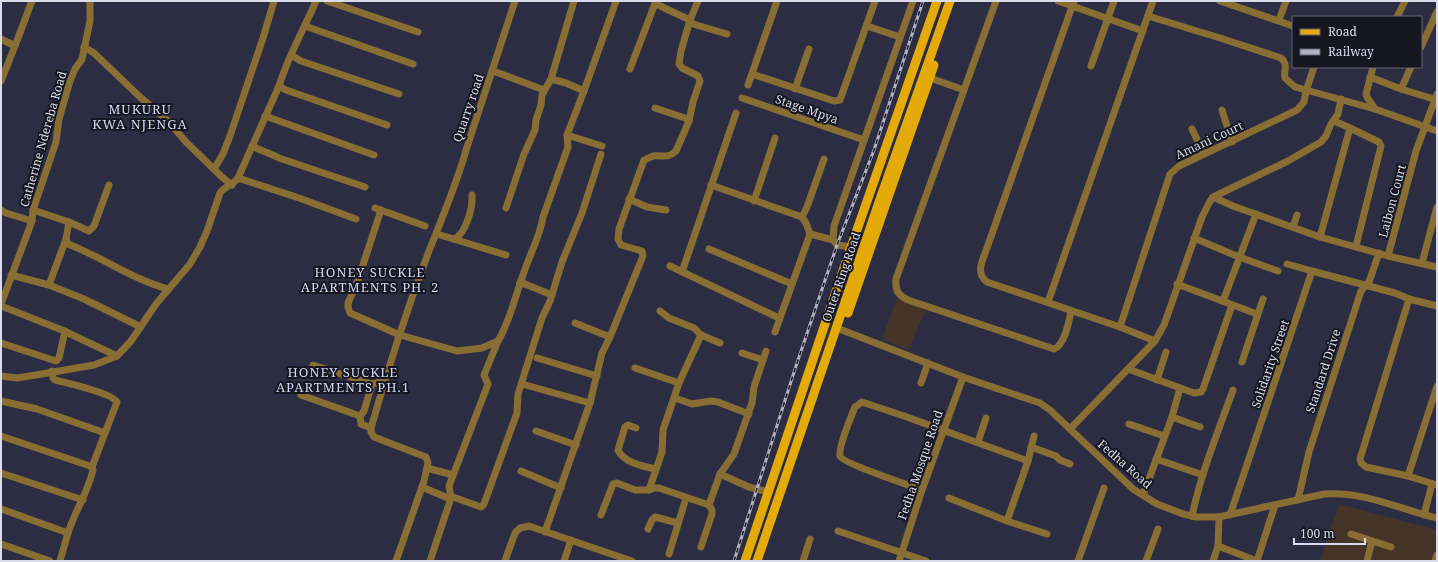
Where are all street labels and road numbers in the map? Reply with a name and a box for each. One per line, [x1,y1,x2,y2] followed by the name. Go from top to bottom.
[15,69,71,209] street label: Catherine Ndereba Road
[448,71,488,144] street label: Quarry road
[773,90,841,128] street label: Stage Mpya
[1172,117,1246,163] street label: Amani Court
[1374,163,1410,239] street label: Laibon Court
[818,229,865,324] street label: Outer Ring Road
[1247,318,1293,410] street label: Solidarity Street
[1301,327,1345,415] street label: Standard Drive
[893,407,947,522] street label: Fedha Mosque Road
[1094,436,1156,493] street label: Fedha Road

